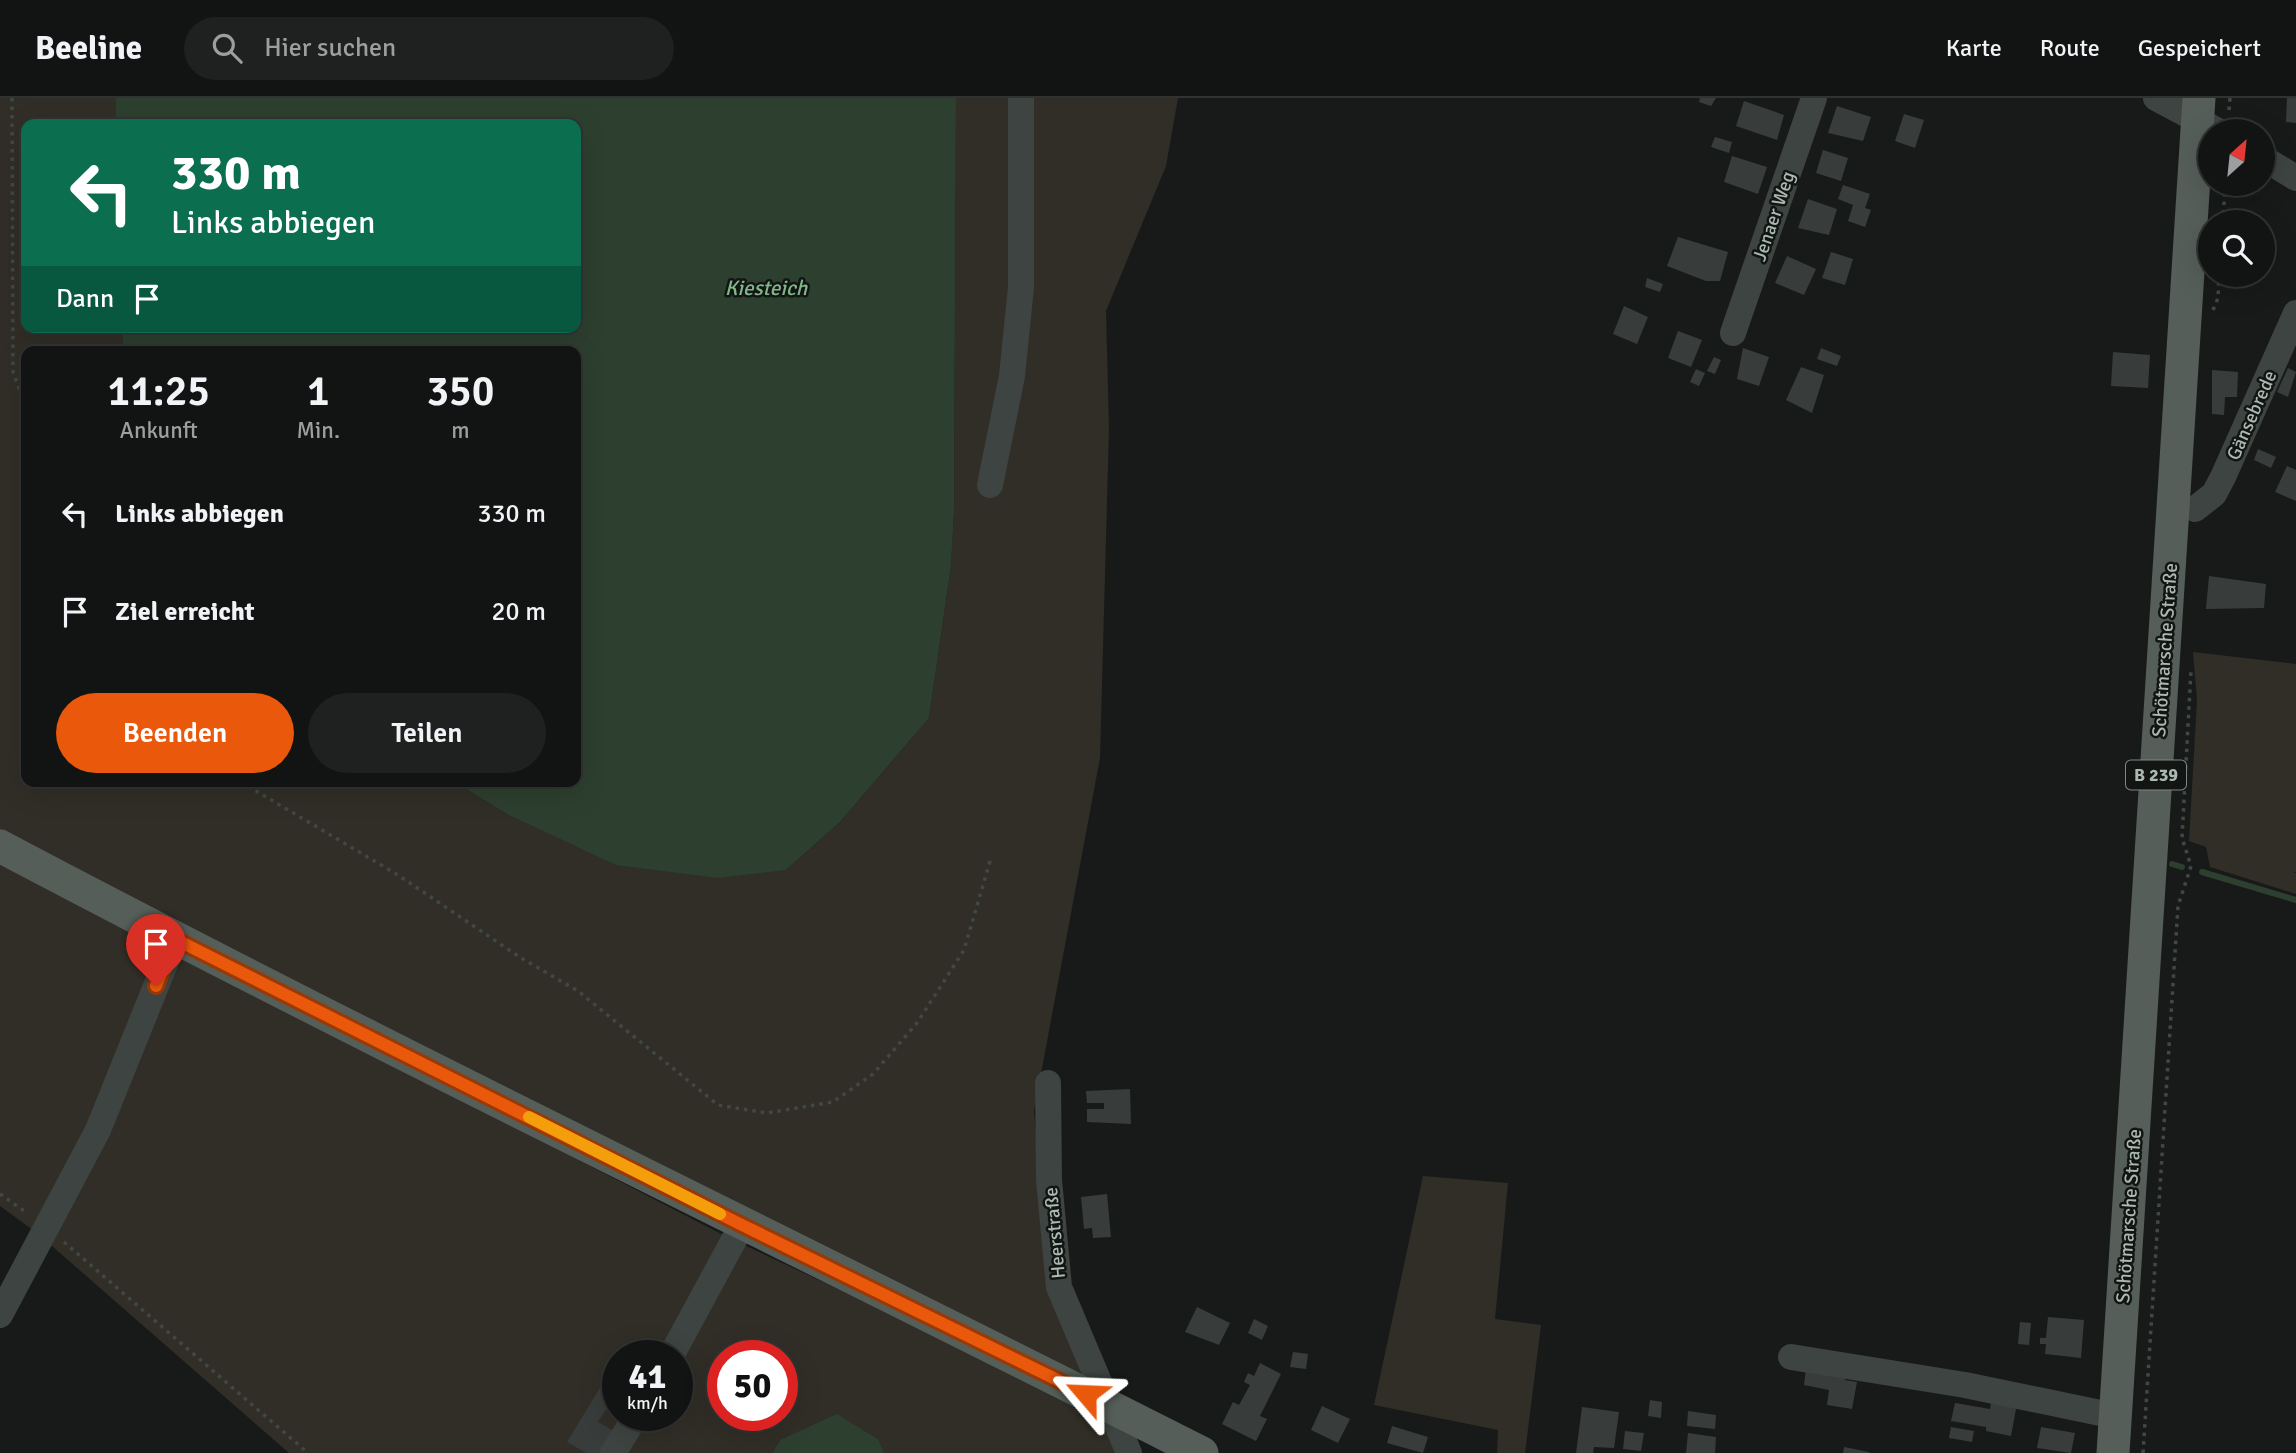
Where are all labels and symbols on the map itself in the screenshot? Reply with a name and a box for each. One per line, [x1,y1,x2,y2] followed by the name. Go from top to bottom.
[2198,119,2275,196] north arrow
[1747,168,1801,264] street label: Jenaer Weg
[725,275,808,301] water label: Kiesteich
[2221,367,2282,464] street label: Gänsebrede
[2147,562,2183,738] street label: Schötmarsche Straße
[2126,760,2186,790] road number: B 239
[126,914,186,986] pin
[2111,1128,2147,1304] street label: Schötmarsche Straße
[1039,1186,1071,1280] street label: Heerstraße
[707,1340,798,1431] speed limit sign: 50
[1049,1357,1123,1431] position arrow

